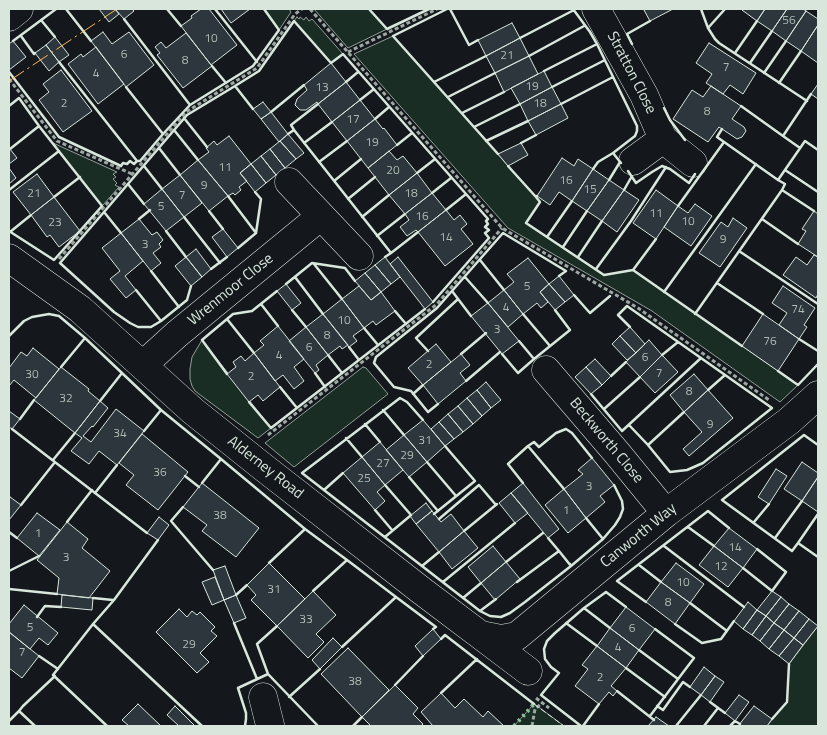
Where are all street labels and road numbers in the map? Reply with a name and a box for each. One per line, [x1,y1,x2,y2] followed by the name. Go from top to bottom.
[603,29,659,117] street label: Stratton Close
[185,250,277,330] street label: Wrenmoor Close
[565,395,647,487] street label: Beckworth Close
[223,433,307,503] street label: Alderney Road
[597,500,681,572] street label: Canworth Way

